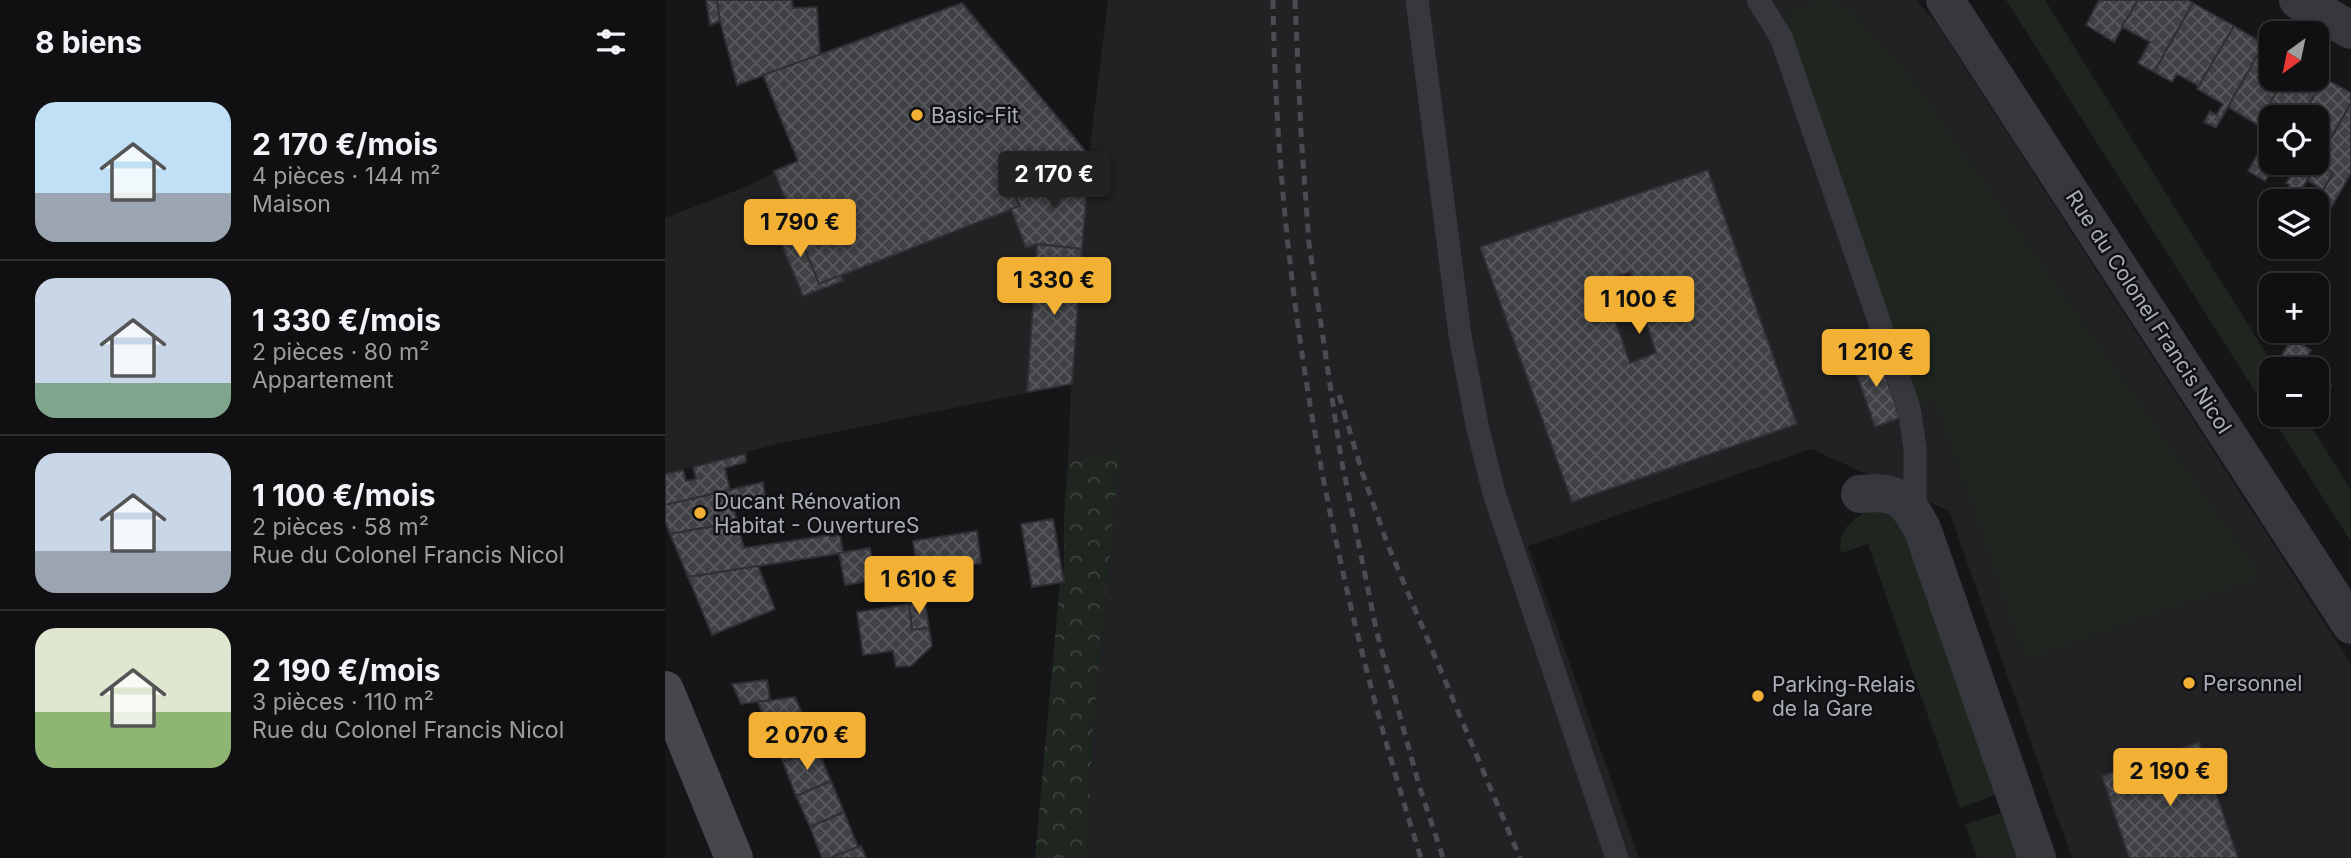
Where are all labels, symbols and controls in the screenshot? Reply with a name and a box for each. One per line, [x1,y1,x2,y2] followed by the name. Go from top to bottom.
[2259,21,2329,91] north arrow
[2259,21,2329,427] map controls
[592,23,630,61] icon: filters
[35,24,142,60] text: 8 biens
[931,103,1019,128] place label: Basic-Fit
[2259,105,2329,175] button: locate
[909,107,925,123] marker: Basic-Fit
[252,126,438,162] text: 2 170 €/mois
[91,130,175,214] icon: home
[989,152,1119,211] pin: 2 170 €
[1014,160,1094,188] text: 2 170 €
[252,162,441,190] text: 4 pièces · 144 m²
[2061,186,2237,438] street label: Rue du Colonel Francis Nicol
[2259,189,2329,259] button: layers
[252,190,331,218] text: Maison
[735,200,865,259] pin: 1 790 €
[760,208,840,236] text: 1 790 €
[989,258,1119,317] pin: 1 330 €
[1013,266,1095,294] text: 1 330 €
[2259,273,2329,343] button: +
[1574,276,1704,336] pin: 1 100 €
[1600,285,1678,313] text: 1 100 €
[252,302,441,338] text: 1 330 €/mois
[91,306,175,390] icon: home
[1811,330,1941,389] pin: 1 210 €
[252,338,429,366] text: 2 pièces · 80 m²
[1838,338,1914,366] text: 1 210 €
[2259,357,2329,427] button: −
[252,366,394,394] text: Appartement
[252,477,435,513] text: 1 100 €/mois
[91,481,175,565] icon: home
[714,489,919,538] place label: Ducant Rénovation Habitat - OuvertureS
[692,505,708,521] marker: Ducant Rénovation Habitat - OuvertureS
[252,513,429,541] text: 2 pièces · 58 m²
[252,541,564,569] text: Rue du Colonel Francis Nicol
[854,556,984,616] pin: 1 610 €
[881,565,957,593] text: 1 610 €
[252,652,441,688] text: 2 190 €/mois
[91,656,175,740] icon: home
[2203,671,2302,696] place label: Personnel
[1772,672,1916,721] place label: Parking-Relais de la Gare
[2181,675,2197,691] marker: Personnel
[252,688,434,716] text: 3 pièces · 110 m²
[1750,688,1766,704] marker: Parking-Relais de la Gare
[742,712,872,772] pin: 2 070 €
[252,716,564,744] text: Rue du Colonel Francis Nicol
[765,721,849,749] text: 2 070 €
[2105,748,2235,808] pin: 2 190 €
[2129,757,2211,785] text: 2 190 €

